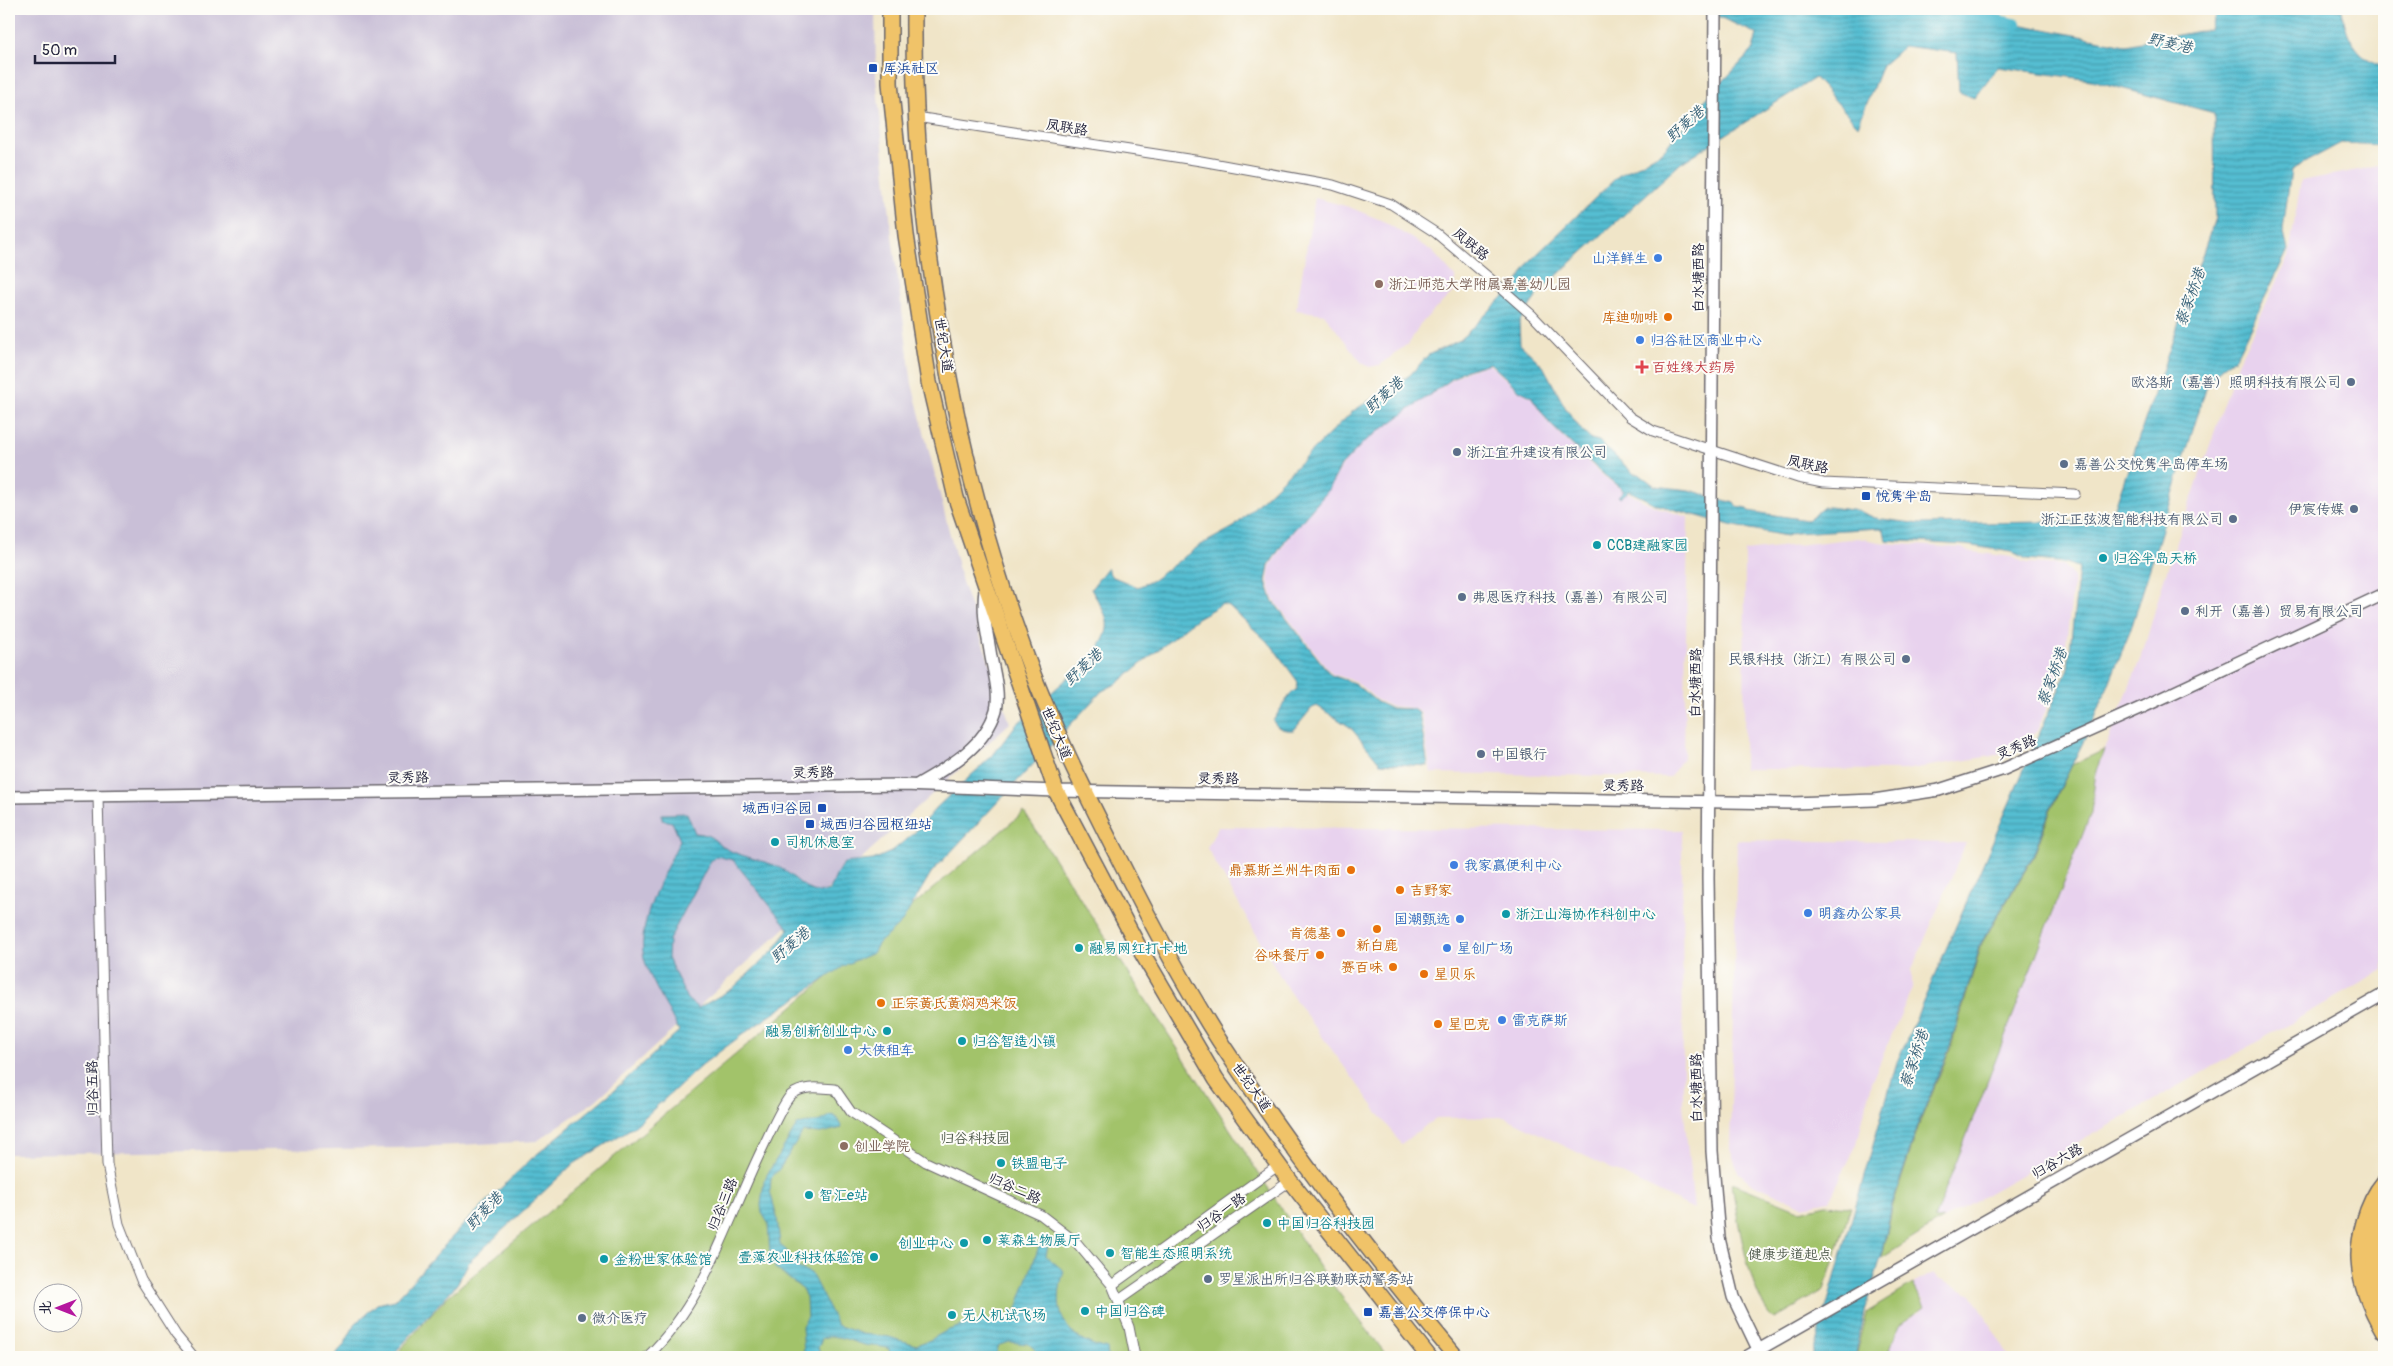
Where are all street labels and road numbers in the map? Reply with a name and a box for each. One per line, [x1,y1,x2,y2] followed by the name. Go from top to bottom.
[1045,116,1089,139] street label: 凤联路
[1449,224,1492,264] street label: 凤联路
[1690,243,1707,313] street label: 白水塘西路
[931,316,956,374] street label: 世纪大道
[1786,452,1830,477] street label: 凤联路
[1686,648,1705,718] street label: 白水塘西路
[1038,704,1075,762] street label: 世纪大道
[1994,731,2039,763] street label: 灵秀路
[792,764,834,781] street label: 灵秀路
[387,769,429,786] street label: 灵秀路
[1197,770,1239,787] street label: 灵秀路
[1602,777,1644,794] street label: 灵秀路
[1687,1053,1706,1123] street label: 白水塘西路
[1229,1059,1275,1115] street label: 世纪大道
[84,1060,101,1116] street label: 归谷五路
[2029,1140,2086,1183] street label: 归谷六路
[986,1169,1044,1208] street label: 归谷二路
[704,1175,741,1233] street label: 归谷三路
[1193,1189,1249,1235] street label: 归谷一路

